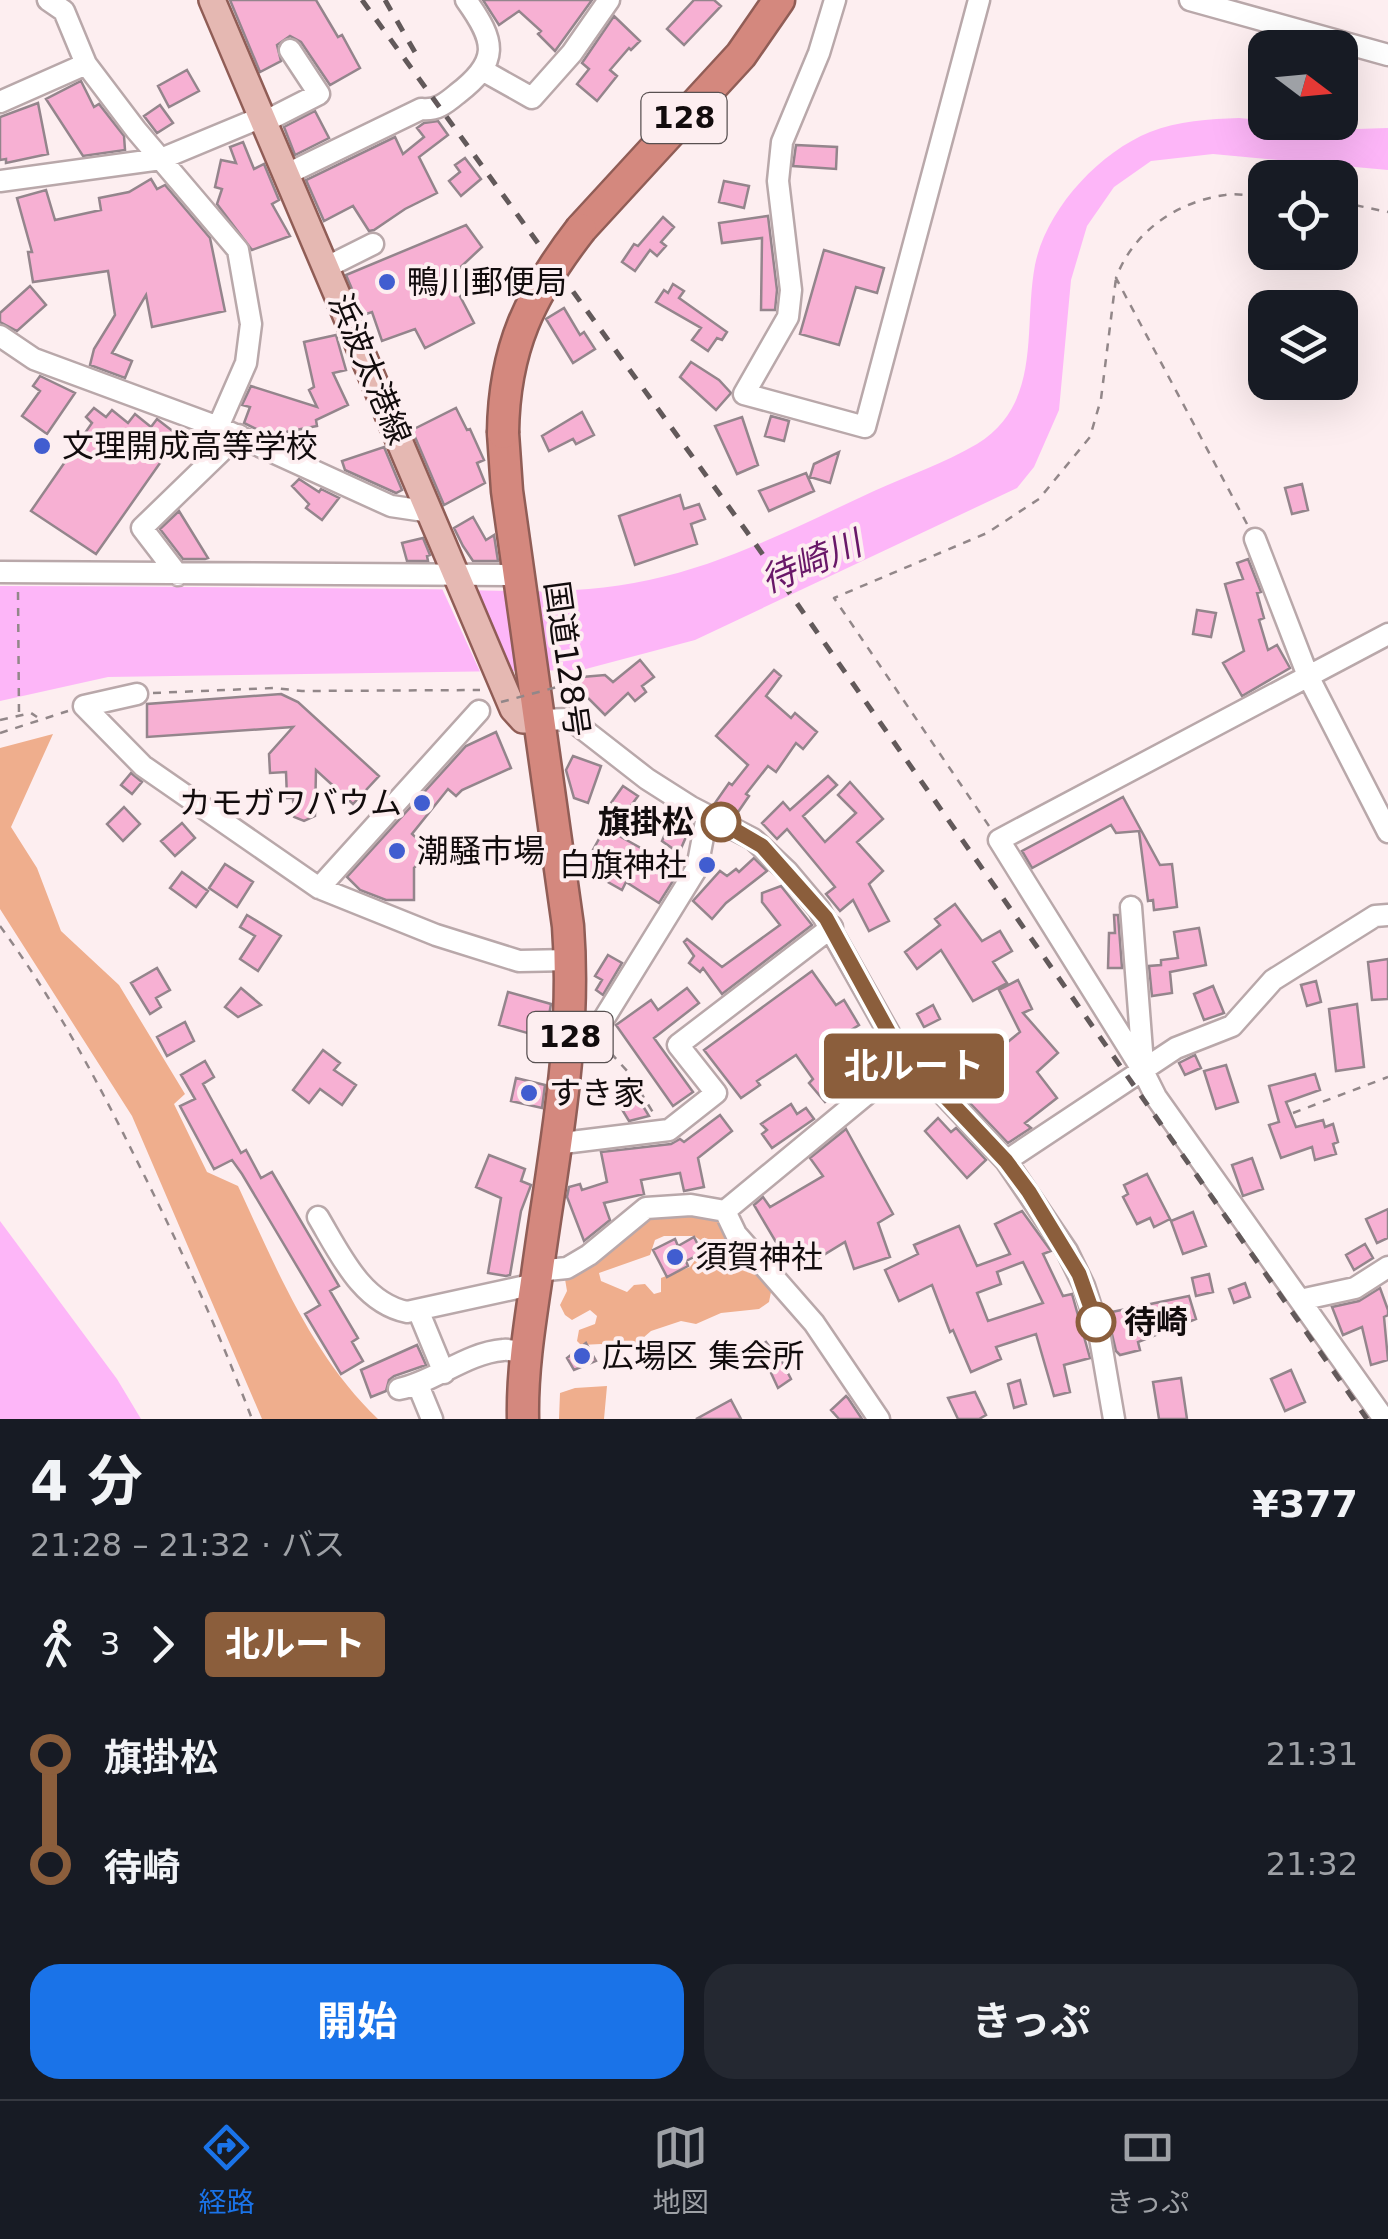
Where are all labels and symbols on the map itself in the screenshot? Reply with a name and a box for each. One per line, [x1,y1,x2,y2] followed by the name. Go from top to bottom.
[1248,30,1358,140] north arrow
[642,93,726,143] road number: 128
[407,263,567,301] place label: 鴨川郵便局
[376,271,398,293] marker: 鴨川郵便局
[321,288,419,450] street label: 浜波太港線
[62,427,318,465] place label: 文理開成高等学校
[31,435,53,457] marker: 文理開成高等学校
[755,522,871,601] water label: 待崎川
[537,579,597,739] street label: 国道128号
[179,784,402,822] place label: カモガワバウム
[411,792,433,814] marker: カモガワバウム
[598,803,694,841] place label: 旗掛松
[702,803,740,841] marker: 旗掛松
[417,832,545,870] place label: 潮騒市場
[386,840,408,862] marker: 潮騒市場
[559,846,687,884] place label: 白旗神社
[696,854,718,876] marker: 白旗神社
[528,1012,612,1062] road number: 128
[844,1034,984,1098] line badge: 北ルート
[549,1074,645,1112] place label: すき家
[518,1082,540,1104] marker: すき家
[695,1238,823,1276] place label: 須賀神社
[664,1246,686,1268] marker: 須賀神社
[1077,1303,1115,1341] marker: 待崎
[1124,1303,1188,1341] place label: 待崎
[602,1337,804,1375] place label: 広場区 集会所
[571,1345,593,1367] marker: 広場区 集会所

